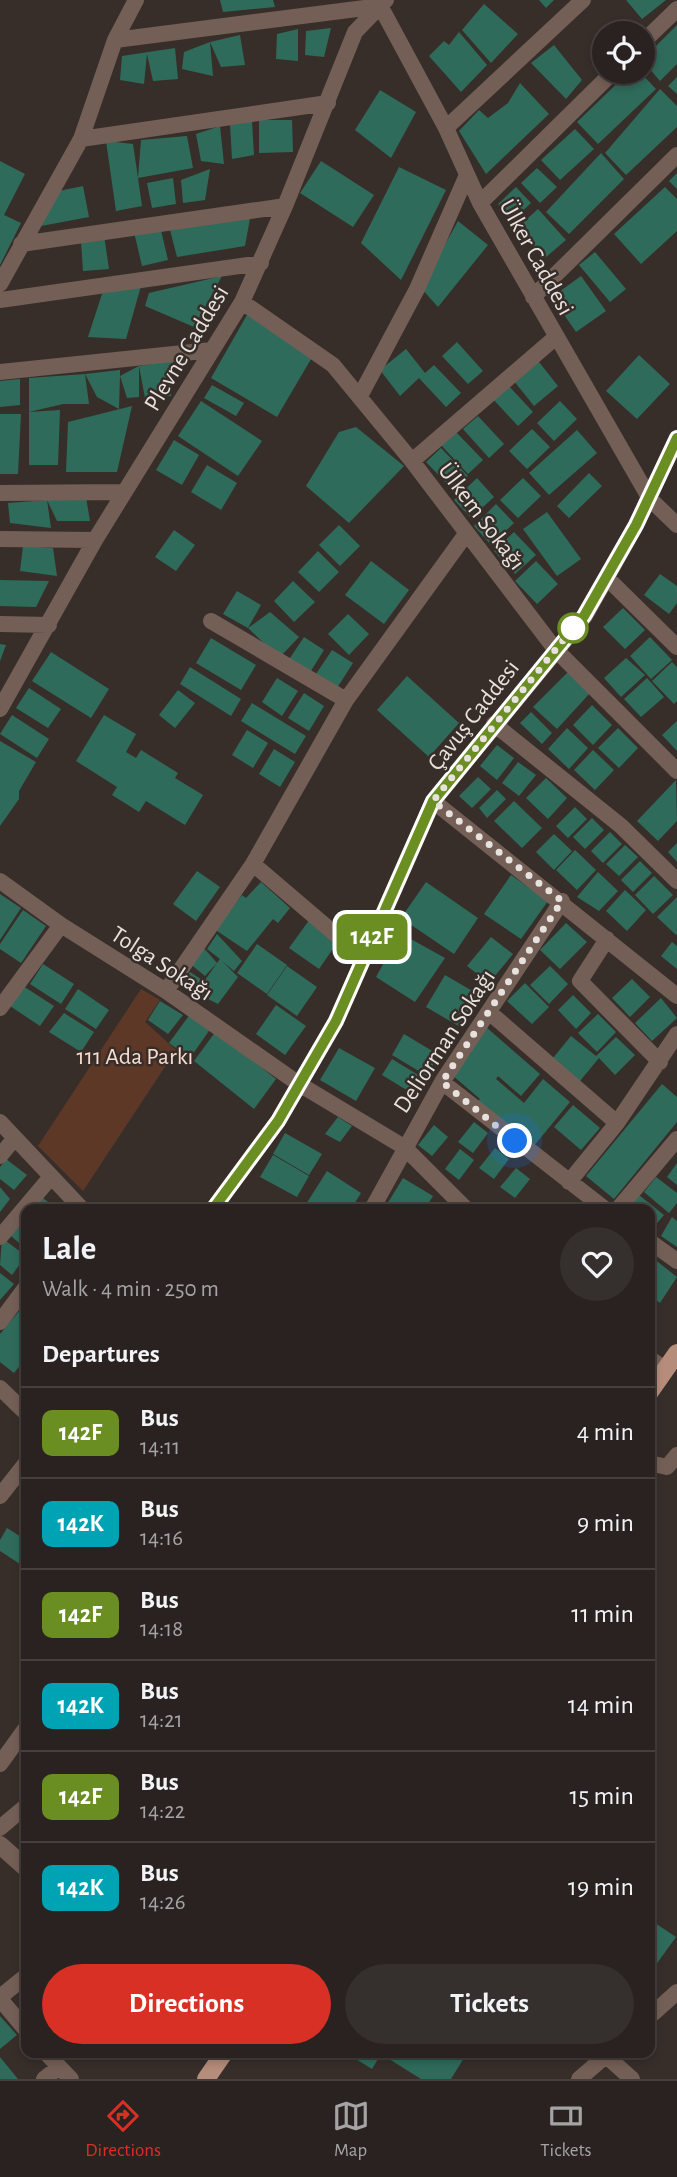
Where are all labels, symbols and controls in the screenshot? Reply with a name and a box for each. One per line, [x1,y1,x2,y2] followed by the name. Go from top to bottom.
[592,21,655,84] map controls
[592,21,655,84] button: locate
[494,195,579,319] street label: Ülker Caddesi
[140,282,234,415] street label: Plevne Caddesi
[433,458,530,575] street label: Ülkem Sokağı
[558,613,588,643] unlabelled marker
[423,656,524,775] street label: Çavuş Caddesi
[323,914,421,960] line badge: 142F
[106,922,217,1005] street label: Tolga Sokağı
[351,925,393,949] text: 142F
[390,966,500,1118] street label: Deliorman Sokağı
[77,1045,193,1069] park label: 111 Ada Parkı
[497,1123,532,1158] your location
[560,1227,634,1301] button: heart
[42,1233,96,1266] text: Lale
[42,1278,219,1301] text: Walk · 4 min · 250 m
[42,1341,160,1367] text: Departures
[140,1405,179,1431] text: Bus
[577,1419,634,1445] text: 4 min
[59,1421,102,1445] text: 142F
[140,1436,180,1459] text: 14:11
[140,1496,179,1522] text: Bus
[577,1510,634,1536] text: 9 min
[57,1512,104,1536] text: 142K
[140,1527,183,1550] text: 14:16
[140,1587,179,1613] text: Bus
[571,1601,634,1627] text: 11 min
[59,1603,102,1627] text: 142F
[140,1618,183,1641] text: 14:18
[140,1678,179,1704] text: Bus
[568,1692,634,1718] text: 14 min
[57,1694,104,1718] text: 142K
[140,1709,183,1732] text: 14:21
[140,1769,179,1795] text: Bus
[569,1783,634,1809] text: 15 min
[59,1785,102,1809] text: 142F
[140,1800,185,1823] text: 14:22
[140,1860,179,1886] text: Bus
[568,1874,634,1900] text: 19 min
[57,1876,104,1900] text: 142K
[140,1891,186,1914] text: 14:26
[42,1964,331,2044] button: Directions
[345,1964,634,2044] button: Tickets
[85,2097,161,2162] tab: Directions
[332,2097,370,2162] tab: Map
[540,2097,592,2162] tab: Tickets

